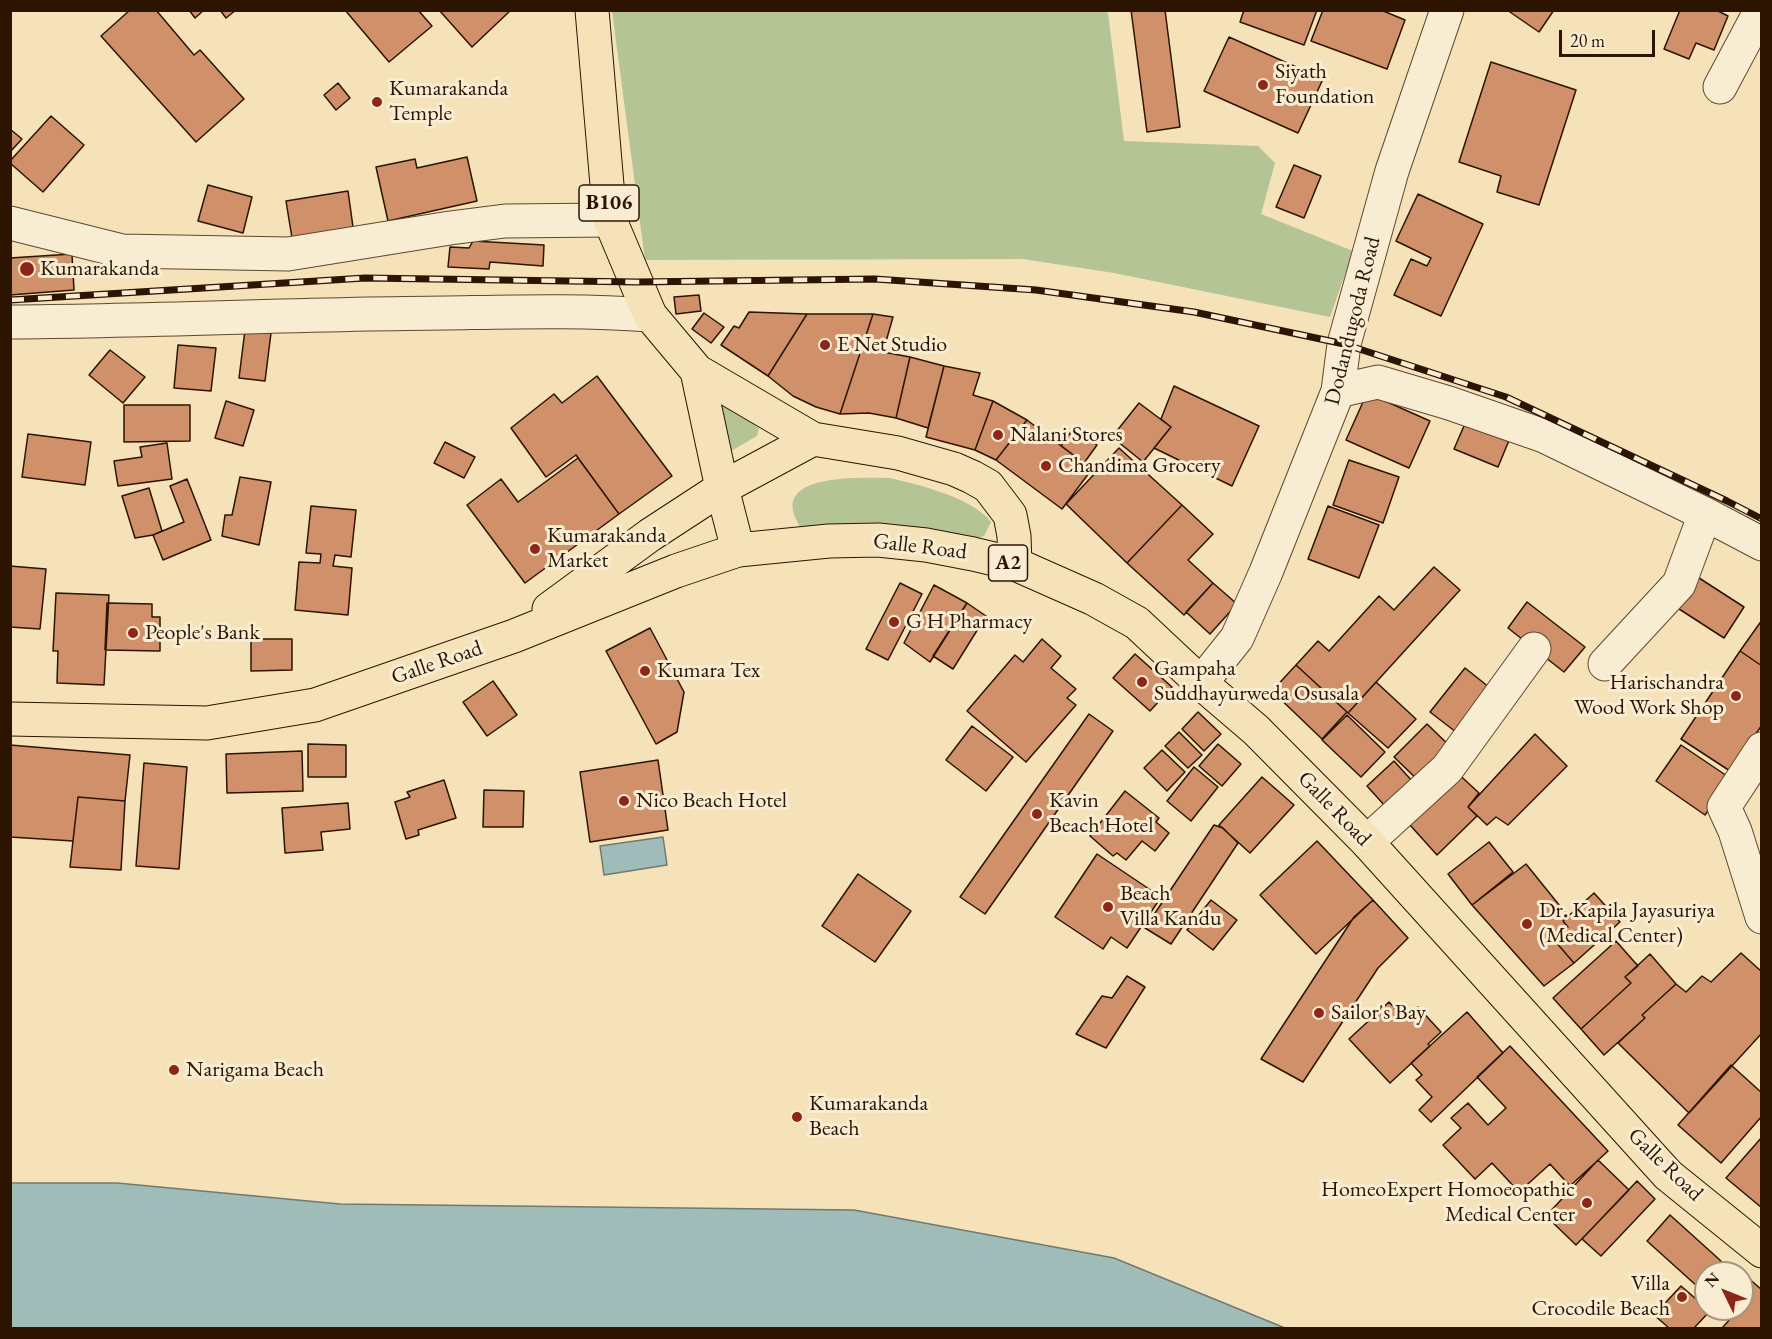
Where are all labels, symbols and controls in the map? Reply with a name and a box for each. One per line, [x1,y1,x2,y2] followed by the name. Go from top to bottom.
[1562,18,1658,56] scale bar
[1570,29,1605,52] text: 20 m
[1275,59,1374,110] place label: Siyath Foundation
[389,76,508,128] place label: Kumarakanda Temple
[1256,78,1270,92] marker: Siyath Foundation
[370,95,384,109] marker: Kumarakanda Temple
[579,185,639,221] road number: B106
[1319,234,1387,408] street label: Dodandugoda Road
[40,256,159,282] place label: Kumarakanda
[18,260,36,278] marker: Kumarakanda
[837,332,947,358] place label: E Net Studio
[818,338,832,352] marker: E Net Studio
[1010,422,1123,448] place label: Nalani Stores
[991,428,1005,442] marker: Nalani Stores
[1058,453,1221,479] place label: Chandima Grocery
[1039,459,1053,473] marker: Chandima Grocery
[547,523,666,574] place label: Kumarakanda Market
[872,528,968,566] street label: Galle Road
[528,542,542,556] marker: Kumarakanda Market
[988,545,1028,581] road number: A2
[906,609,1032,635] place label: G H Pharmacy
[887,615,901,629] marker: G H Pharmacy
[145,620,260,646] place label: People's Bank
[126,626,140,640] marker: People's Bank
[388,635,486,691] street label: Galle Road
[1154,656,1359,708] place label: Gampaha Suddhayurweda Osusala
[657,658,760,684] place label: Kumara Tex
[638,664,652,678] marker: Kumara Tex
[1574,670,1724,722] place label: Harischandra Wood Work Shop
[1135,675,1149,689] marker: Gampaha Suddhayurweda Osusala
[1729,689,1743,703] marker: Harischandra Wood Work Shop
[1292,766,1376,852] street label: Galle Road
[636,788,787,814] place label: Nico Beach Hotel
[1049,788,1153,840] place label: Kavin Beach Hotel
[617,794,631,808] marker: Nico Beach Hotel
[1030,807,1044,821] marker: Kavin Beach Hotel
[1120,881,1222,932] place label: Beach Villa Kandu
[1539,898,1715,950] place label: Dr. Kapila Jayasuriya (Medical Center)
[1101,900,1115,914] marker: Beach Villa Kandu
[1520,917,1534,931] marker: Dr. Kapila Jayasuriya (Medical Center)
[1331,1000,1426,1026] place label: Sailor's Bay
[1312,1006,1326,1020] marker: Sailor's Bay
[186,1057,324,1083] place label: Narigama Beach
[167,1063,181,1077] marker: Narigama Beach
[809,1091,928,1142] place label: Kumarakanda Beach
[790,1110,804,1124] marker: Kumarakanda Beach
[1622,1123,1708,1207] street label: Galle Road
[1321,1177,1575,1228] place label: HomeoExpert Homoeopathic Medical Center
[1580,1196,1594,1210] marker: HomeoExpert Homoeopathic Medical Center
[1694,1261,1754,1321] north arrow
[1700,1268,1724,1292] text: N
[1531,1271,1670,1322] place label: Villa Crocodile Beach
[1675,1290,1689,1304] marker: Villa Crocodile Beach

